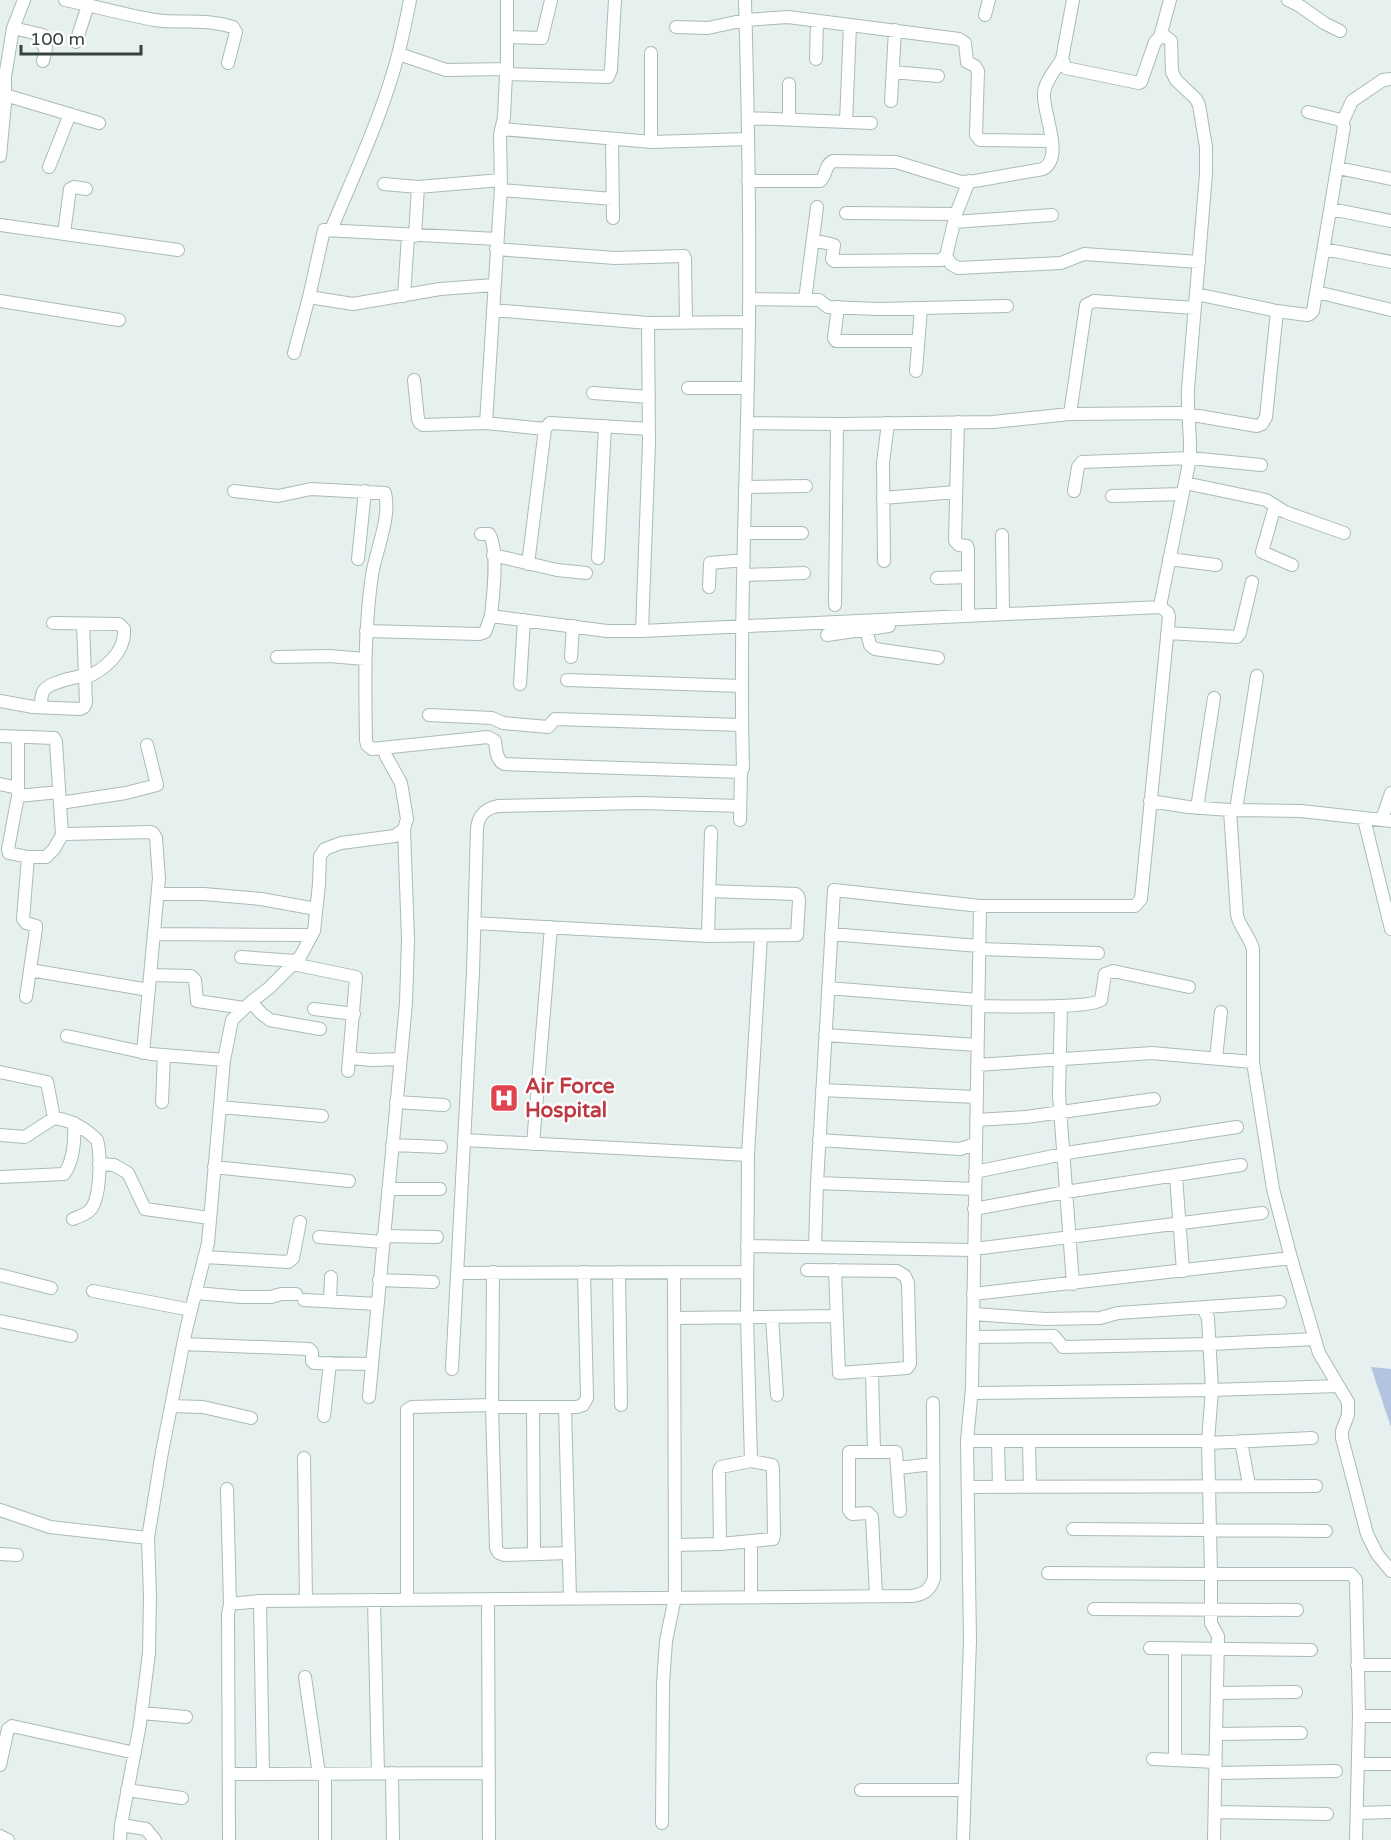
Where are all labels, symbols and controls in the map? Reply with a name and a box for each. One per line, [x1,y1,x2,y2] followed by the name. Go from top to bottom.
[21,18,141,56] scale bar
[30,28,85,50] text: 100 m
[525,1074,615,1123] place label: Air Force Hospital
[488,1082,520,1114] hospital icon: Air Force Hospital

